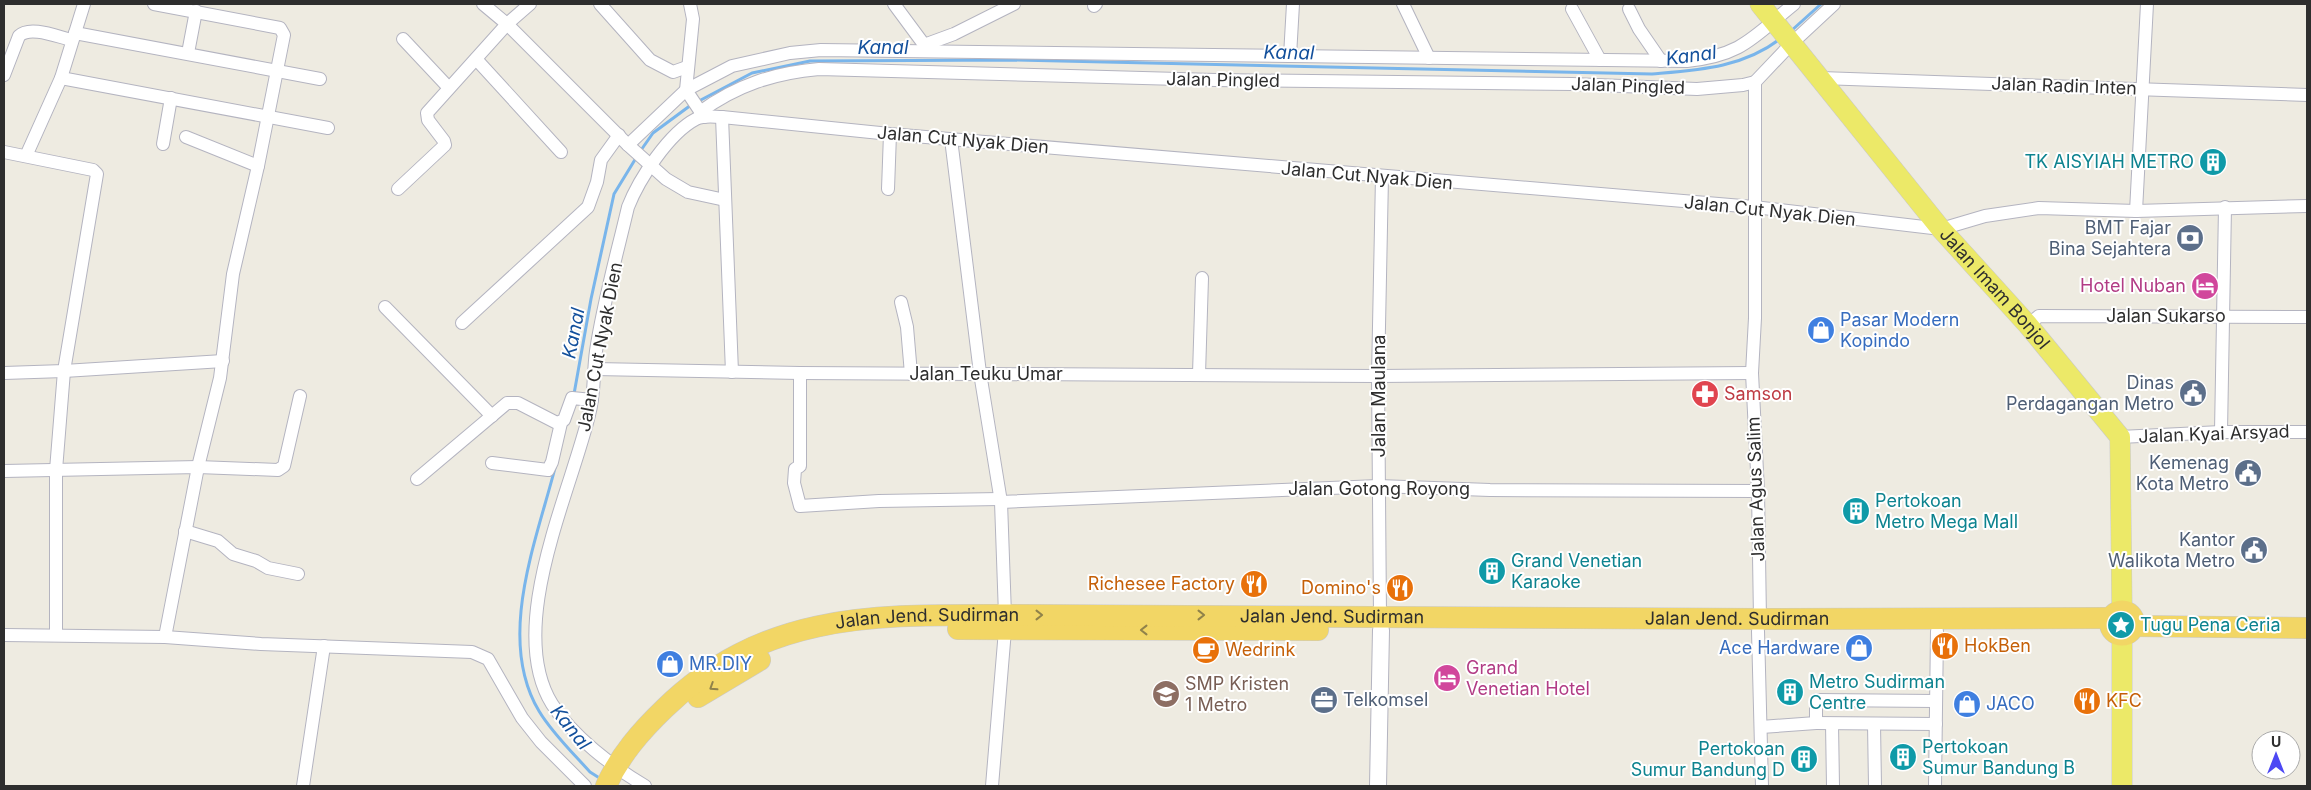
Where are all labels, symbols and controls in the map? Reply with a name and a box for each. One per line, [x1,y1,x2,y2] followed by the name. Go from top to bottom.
[857,36,909,59] water label: Kanal
[1664,40,1718,70] water label: Kanal
[1263,41,1315,64] water label: Kanal
[1166,68,1280,91] street label: Jalan Pingled
[1991,72,2137,99] street label: Jalan Radin Inten
[1571,73,1685,98] street label: Jalan Pingled
[876,122,1050,157] street label: Jalan Cut Nyak Dien
[2198,147,2228,177] building icon: TK AISYIAH METRO
[2024,151,2194,172] place label: TK AISYIAH METRO
[1280,158,1454,193] street label: Jalan Cut Nyak Dien
[1683,191,1857,230] street label: Jalan Cut Nyak Dien
[2049,217,2171,259] place label: BMT Fajar Bina Sejahtera
[2175,223,2205,253] bank icon: BMT Fajar Bina Sejahtera
[1935,224,2054,353] street label: Jalan Imam Bonjol
[573,260,626,434] street label: Jalan Cut Nyak Dien
[2190,271,2220,301] hotel icon: Hotel Nuban
[2080,275,2186,296] place label: Hotel Nuban
[557,305,590,360] water label: Kanal
[2106,305,2226,326] street label: Jalan Sukarso
[1840,309,1959,351] place label: Pasar Modern Kopindo
[1806,315,1836,345] shop icon: Pasar Modern Kopindo
[1368,335,1389,457] street label: Jalan Maulana
[909,363,1063,384] street label: Jalan Teuku Umar
[2006,372,2174,414] place label: Dinas Perdagangan Metro
[2178,378,2208,408] public building icon: Dinas Perdagangan Metro
[1690,379,1720,409] pharmacy icon: Samson
[1724,383,1792,404] place label: Samson
[1742,416,1769,562] street label: Jalan Agus Salim
[2138,420,2290,447] street label: Jalan Kyai Arsyad
[2136,452,2229,494] place label: Kemenag Kota Metro
[2233,458,2263,488] public building icon: Kemenag Kota Metro
[1288,478,1470,499] street label: Jalan Gotong Royong
[1875,490,2018,532] place label: Pertokoan Metro Mega Mall
[1841,496,1871,526] building icon: Pertokoan Metro Mega Mall
[2108,529,2235,571] place label: Kantor Walikota Metro
[2239,535,2269,565] public building icon: Kantor Walikota Metro
[1511,550,1642,592] place label: Grand Venetian Karaoke
[1477,556,1507,586] building icon: Grand Venetian Karaoke
[1239,569,1269,599] restaurant icon: Richesee Factory
[1088,573,1235,594] place label: Richesee Factory
[1385,573,1415,603] restaurant icon: Domino's
[1301,577,1381,598] place label: Domino's
[834,604,1019,633] street label: Jalan Jend. Sudirman
[1240,605,1424,627] street label: Jalan Jend. Sudirman
[1645,607,1829,629] street label: Jalan Jend. Sudirman
[1035,610,1043,620] one-way arrow
[1198,610,1205,620] one-way arrow
[2106,610,2136,640] place icon: Tugu Pena Ceria
[2140,614,2281,635] place label: Tugu Pena Ceria
[1139,625,1147,635] one-way arrow
[1930,631,1960,661] restaurant icon: HokBen
[1844,633,1874,663] shop icon: Ace Hardware
[1191,635,1221,665] cafe icon: Wedrink
[1964,635,2031,656] place label: HokBen
[1719,637,1840,658] place label: Ace Hardware
[1225,639,1295,660] place label: Wedrink
[655,649,685,679] shop icon: MR.DIY
[689,653,752,674] place label: MR.DIY
[1466,657,1590,699] place label: Grand Venetian Hotel
[1432,663,1462,693] hotel icon: Grand Venetian Hotel
[1809,671,1945,713] place label: Metro Sudirman Centre
[1185,673,1289,715] place label: SMP Kristen 1 Metro
[1775,677,1805,707] building icon: Metro Sudirman Centre
[1151,679,1181,709] school or university icon: SMP Kristen 1 Metro
[709,681,719,690] one-way arrow
[1309,685,1339,715] office icon: Telkomsel
[2072,686,2102,716] restaurant icon: KFC
[1343,689,1428,710] place label: Telkomsel
[1952,689,1982,719] shop icon: JACO
[2106,690,2142,711] place label: KFC
[1986,693,2035,714] place label: JACO
[546,700,596,755] water label: Kanal
[2251,730,2301,780] north arrow
[2271,733,2281,750] text: U
[1922,736,2075,778] place label: Pertokoan Sumur Bandung B
[1631,738,1785,780] place label: Pertokoan Sumur Bandung D
[1888,742,1918,772] building icon: Pertokoan Sumur Bandung B
[1789,744,1819,774] building icon: Pertokoan Sumur Bandung D

